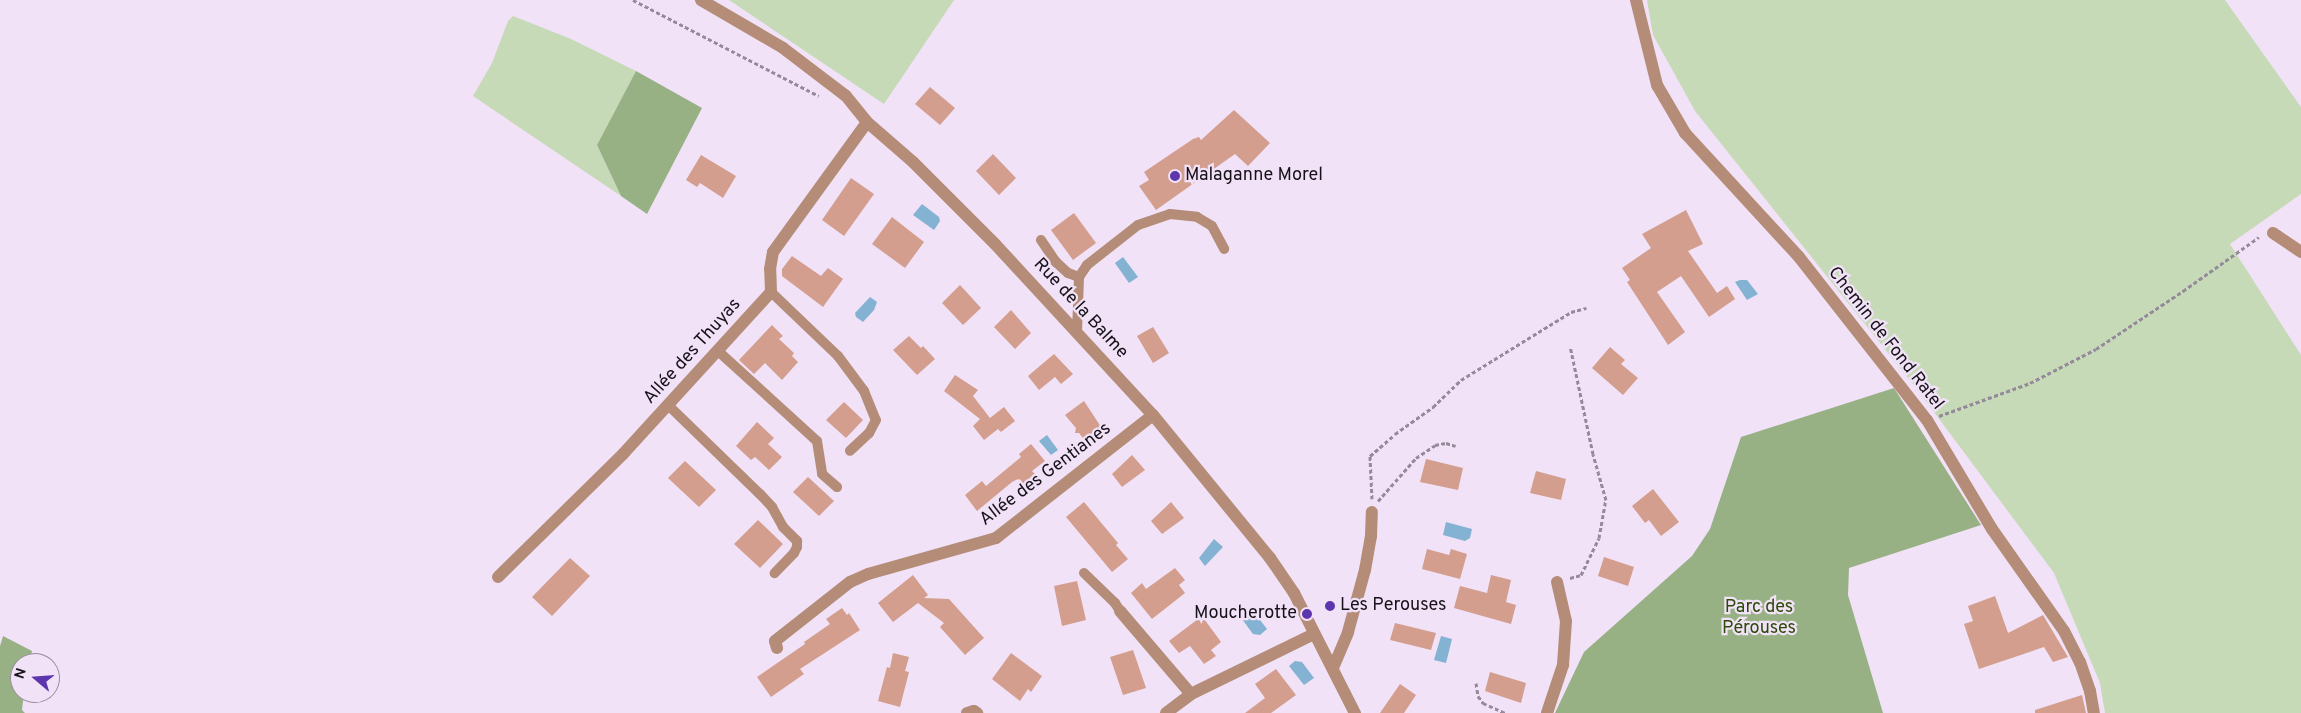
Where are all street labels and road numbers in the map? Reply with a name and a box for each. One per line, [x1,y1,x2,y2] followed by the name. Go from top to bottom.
[1028,254,1132,364] street label: Rue de la Balme
[1822,263,1948,415] street label: Chemin de Fond Ratel
[640,294,746,410] street label: Allée des Thuyas
[976,419,1116,531] street label: Allée des Gentianes

